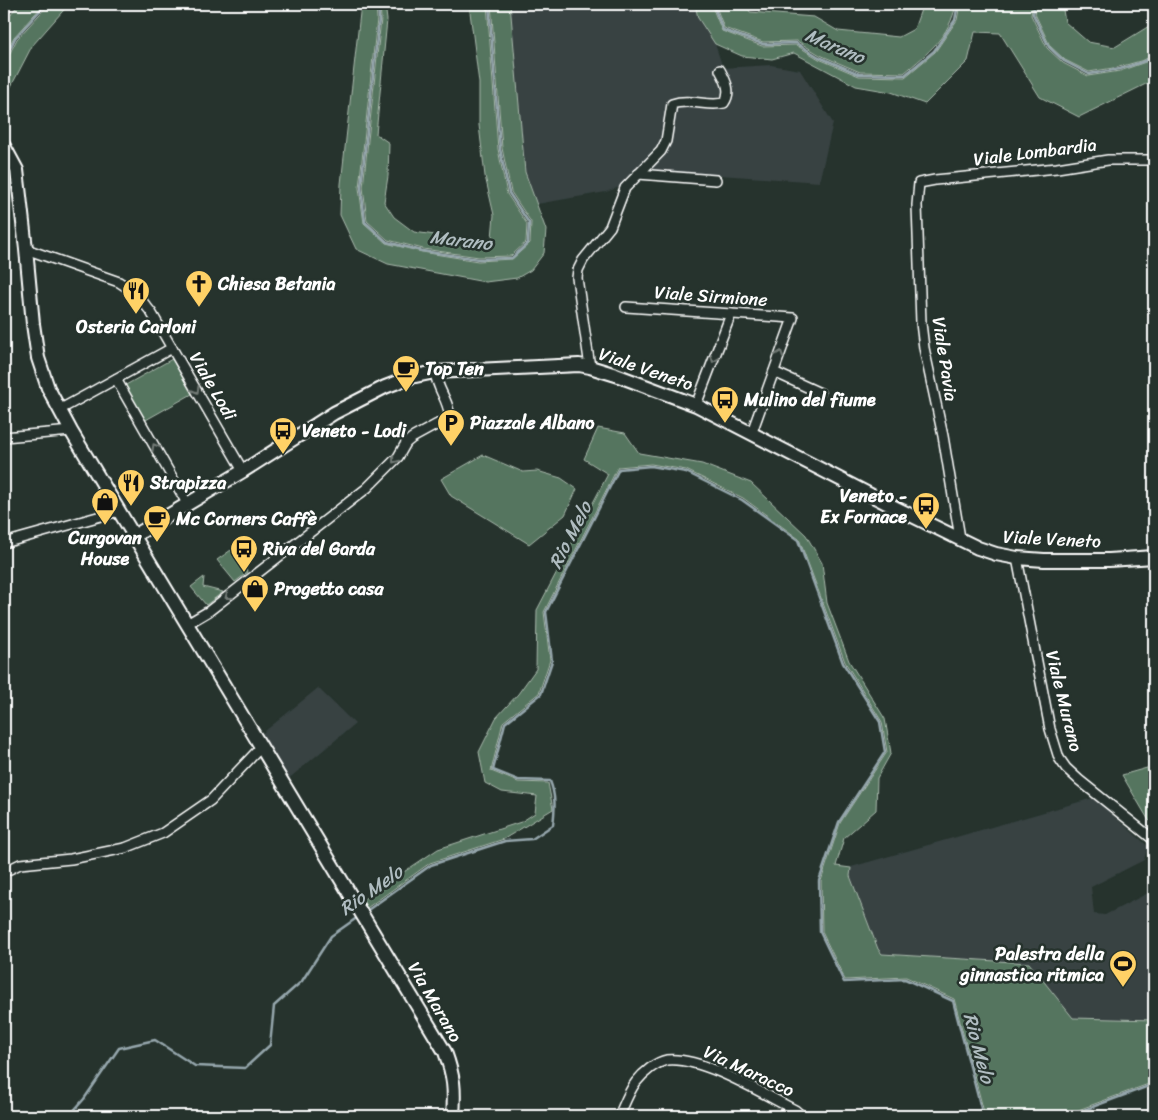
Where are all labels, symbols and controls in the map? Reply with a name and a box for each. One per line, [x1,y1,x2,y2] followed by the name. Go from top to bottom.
[800,19,871,74] water label: Marano
[972,129,1098,175] street label: Viale Lombardia
[428,220,495,260] water label: Marano
[217,268,336,300] place label: Chiesa Betania
[184,269,214,308] church icon: Chiesa Betania
[121,276,151,315] restaurant icon: Osteria Carloni
[653,276,769,316] street label: Viale Sirmione
[76,311,197,343] place label: Osteria Carloni
[923,314,967,404] street label: Viale Pavia
[594,338,698,400] street label: Viale Veneto
[180,345,246,427] street label: Viale Lodi
[774,350,784,358] one-way arrow
[425,353,484,385] place label: Top Ten
[391,354,421,393] cafe icon: Top Ten
[710,354,720,363] one-way arrow
[743,384,876,416] place label: Mulino del fiume
[190,385,200,394] one-way arrow
[710,385,740,424] bus stop icon: Mulino del fiume
[470,407,594,439] place label: Piazzale Albano
[436,408,466,447] parking icon: Piazzale Albano
[302,415,407,447] place label: Veneto - Lodi
[268,416,298,455] bus stop icon: Veneto - Lodi
[151,444,161,453] one-way arrow
[392,454,400,463] one-way arrow
[149,467,227,499] place label: Strapizza
[116,468,146,507] restaurant icon: Strapizza
[820,480,907,533] place label: Veneto - Ex Fornace
[90,487,120,526] shop icon: Curgovan House
[911,491,941,530] bus stop icon: Veneto - Ex Fornace
[539,493,602,574] water label: Rio Melo
[175,503,318,535] place label: Mc Corners Caffè
[142,504,172,543] cafe icon: Mc Corners Caffè
[1002,520,1102,558] street label: Viale Veneto
[67,522,142,575] place label: Curgovan House
[262,533,376,565] place label: Riva del Garda
[229,534,259,573] bus stop icon: Riva del Garda
[274,573,385,605] place label: Progetto casa
[240,574,270,613] shop icon: Progetto casa
[224,590,234,599] one-way arrow
[1036,647,1092,755] street label: Viale Murano
[332,855,412,924] water label: Rio Melo
[959,938,1105,991] place label: Palestra della ginnastica ritmica
[1108,949,1138,988] sports icon: Palestra della ginnastica ritmica
[399,955,471,1049] street label: Via Marano
[954,1009,1005,1089] water label: Rio Melo
[698,1036,800,1106] street label: Via Maracco

